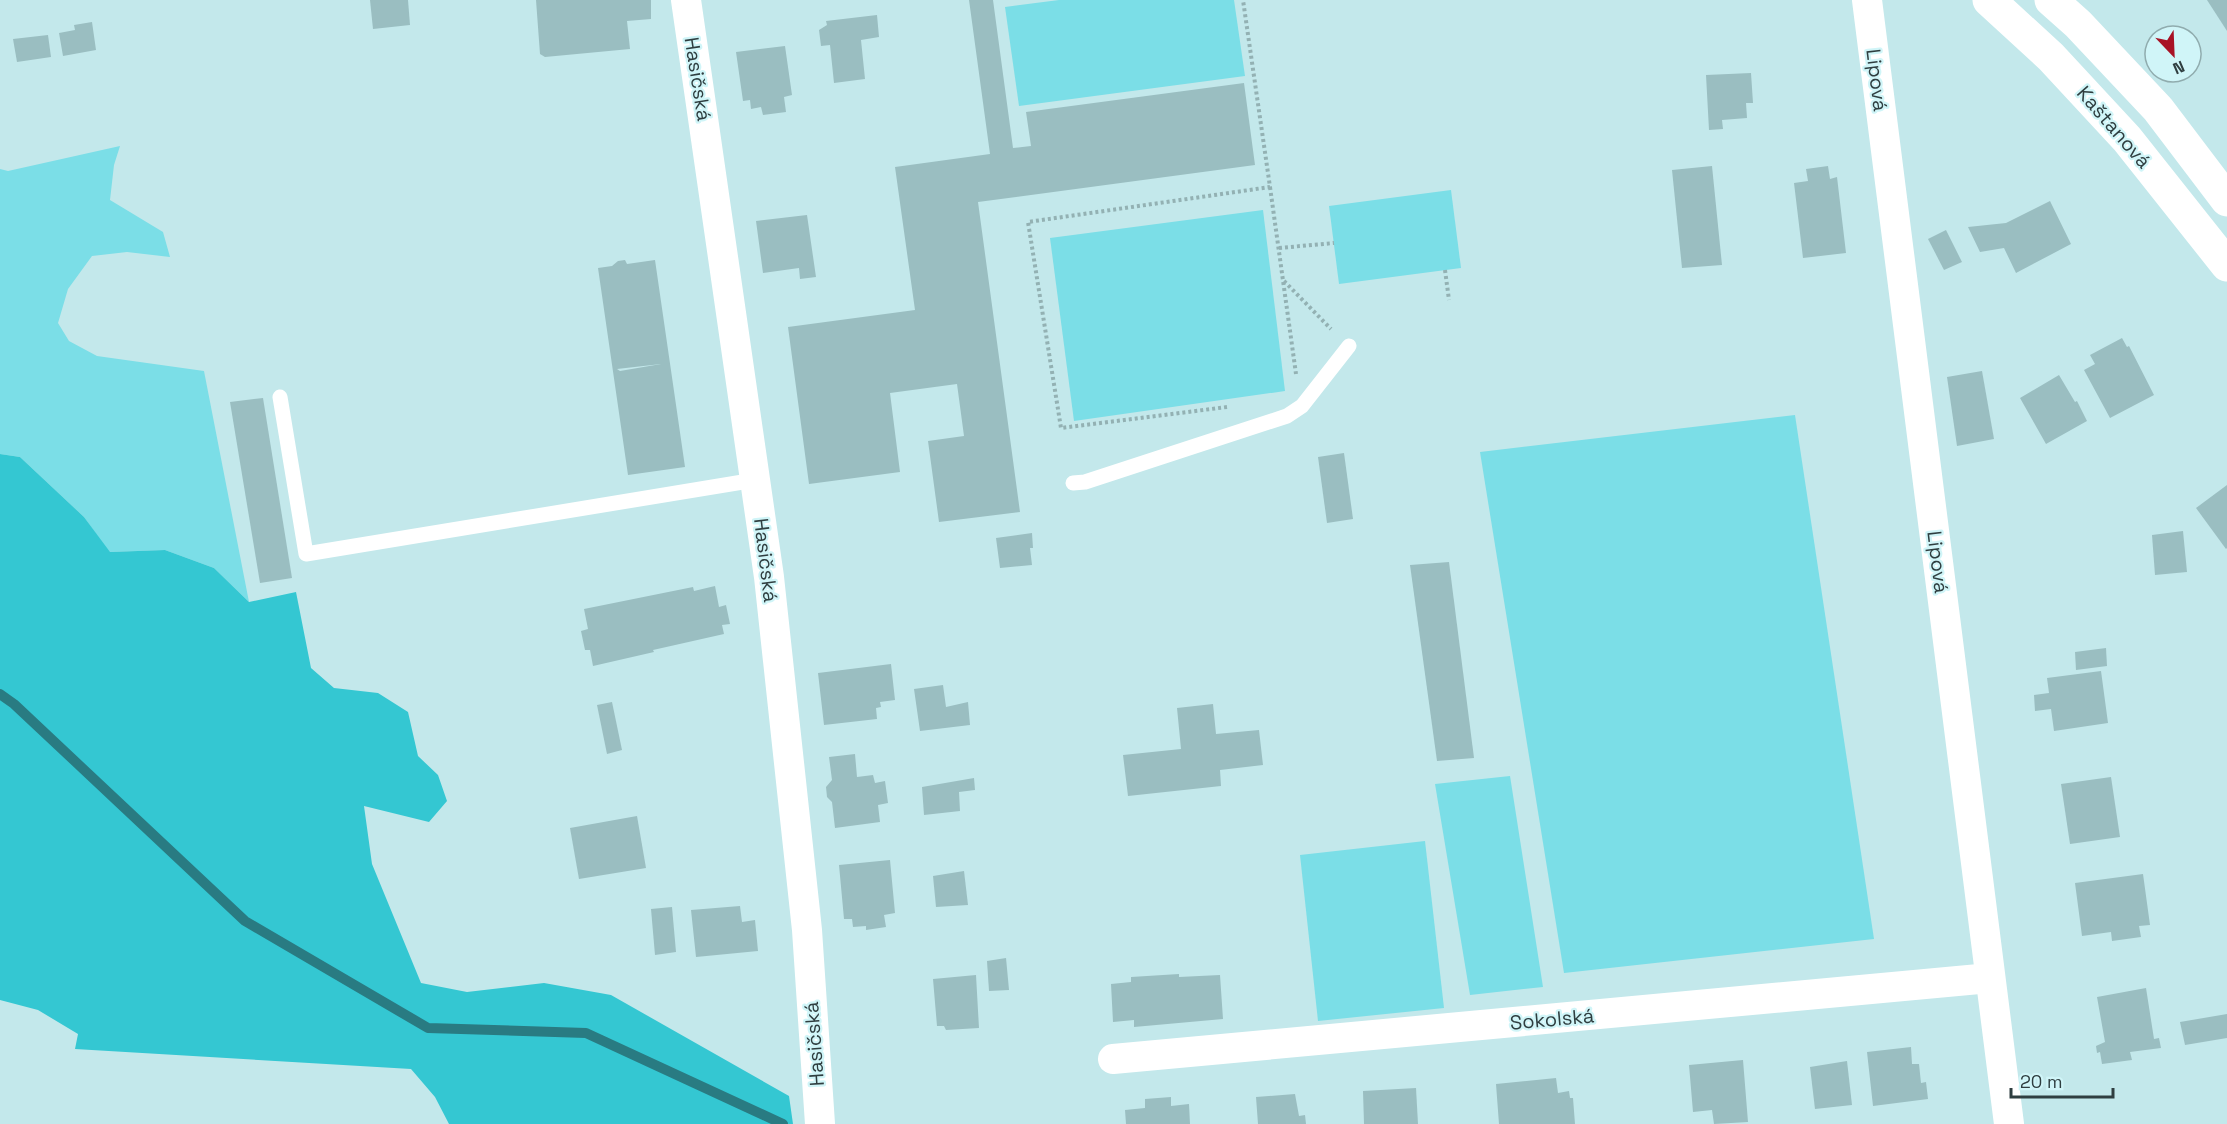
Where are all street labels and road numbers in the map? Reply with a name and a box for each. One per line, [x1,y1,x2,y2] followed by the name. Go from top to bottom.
[679,35,717,123] street label: Hasičská
[1860,47,1894,113] street label: Lipová
[2071,80,2157,174] street label: Kaštanová
[748,516,784,604] street label: Hasičská
[1921,529,1955,595] street label: Lipová
[798,1001,830,1087] street label: Hasičská
[1509,1002,1595,1036] street label: Sokolská

